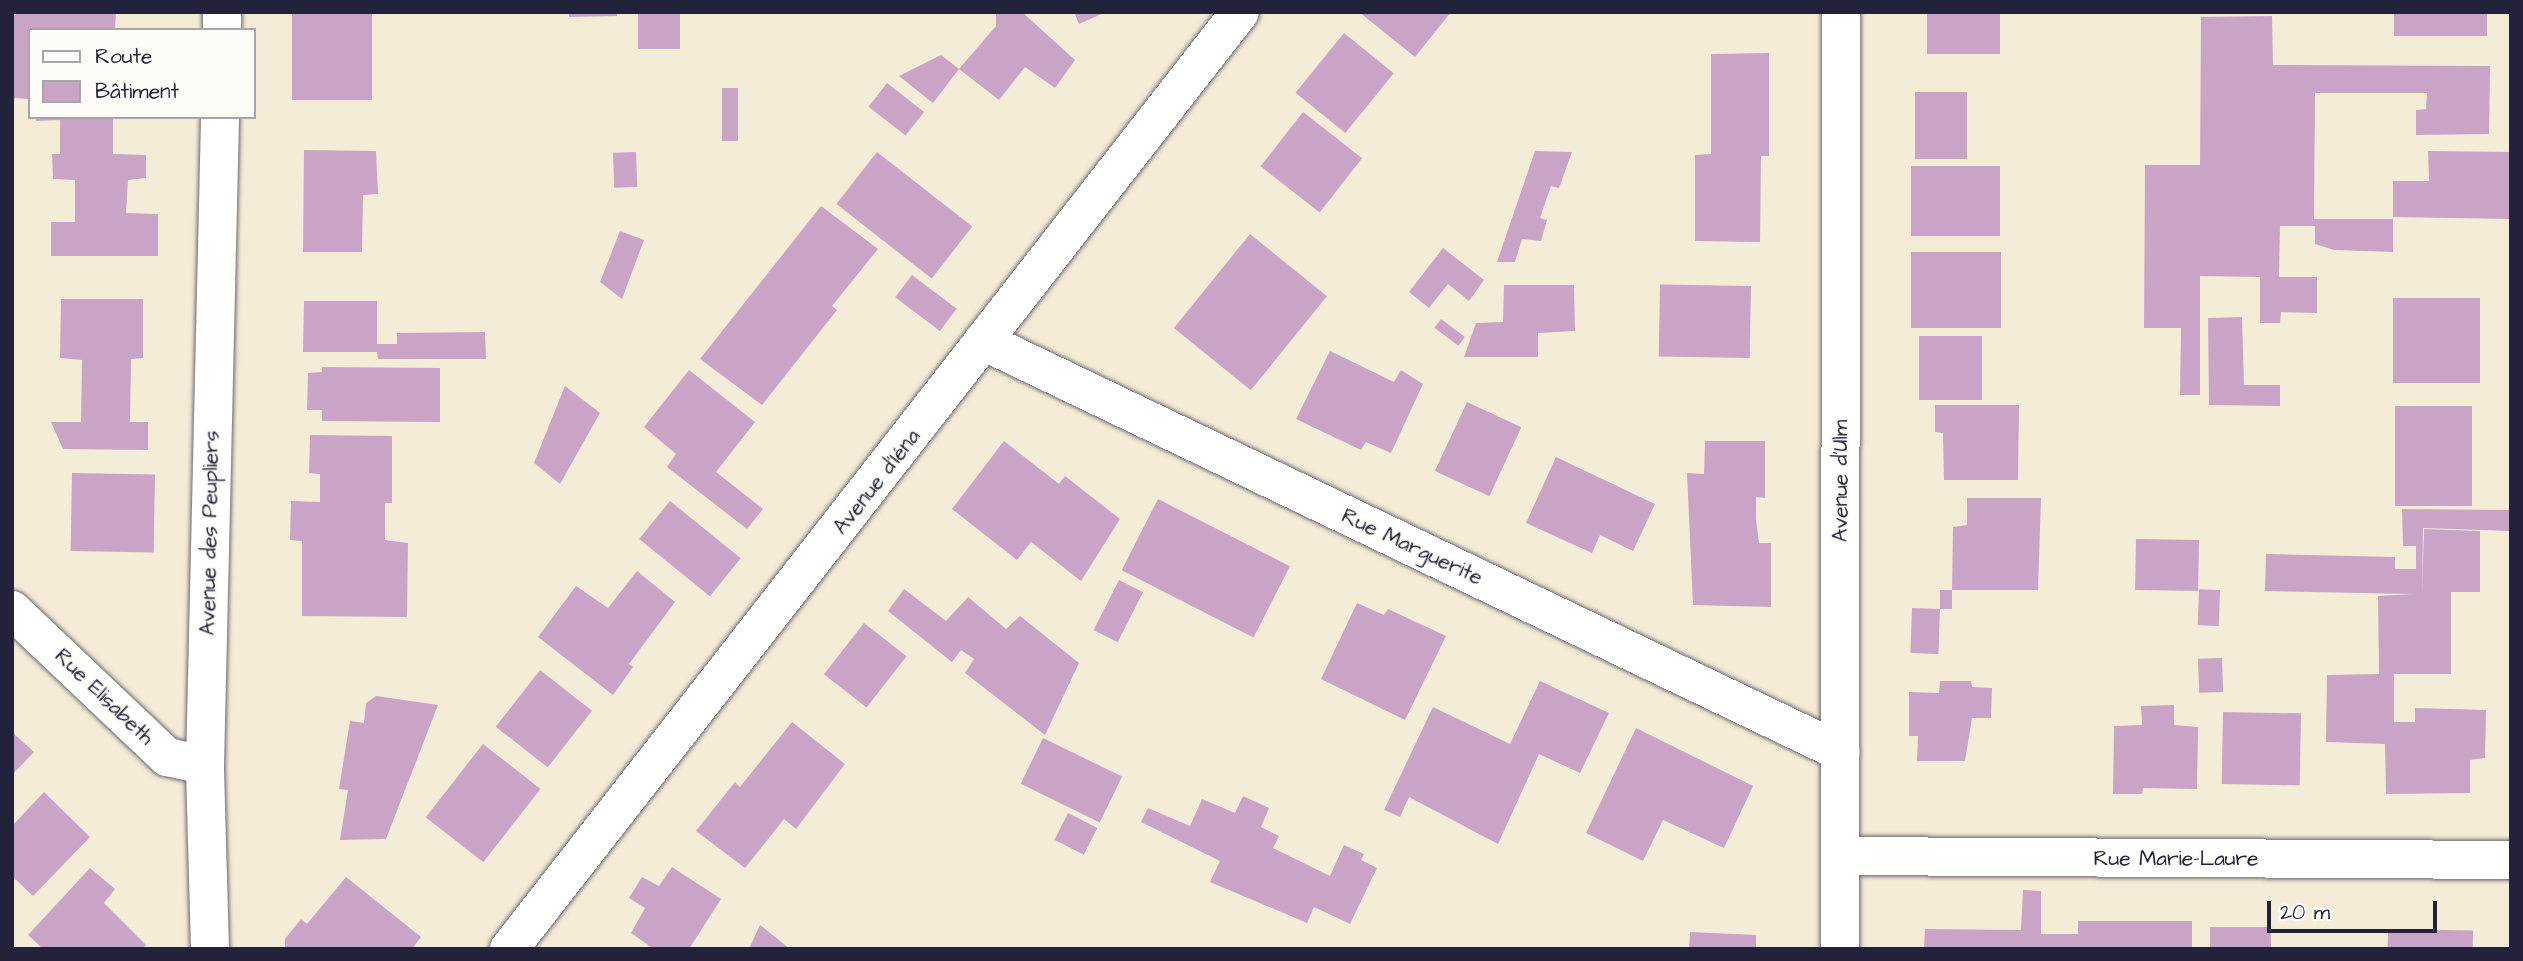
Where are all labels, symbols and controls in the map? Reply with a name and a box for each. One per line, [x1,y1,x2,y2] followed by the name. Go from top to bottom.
[28,28,256,119] legend
[95,42,152,71] text: Route
[95,77,179,106] text: Bâtiment
[1828,420,1854,542] street label: Avenue d'Ulm
[828,424,926,540] street label: Avenue d'Iéna
[196,430,224,636] street label: Avenue des Peupliers
[1338,503,1486,591] street label: Rue Marguerite
[49,644,159,750] street label: Rue Elisabeth
[2094,846,2258,872] street label: Rue Marie-Laure
[2271,888,2441,932] scale bar
[2280,898,2330,927] text: 20 m

